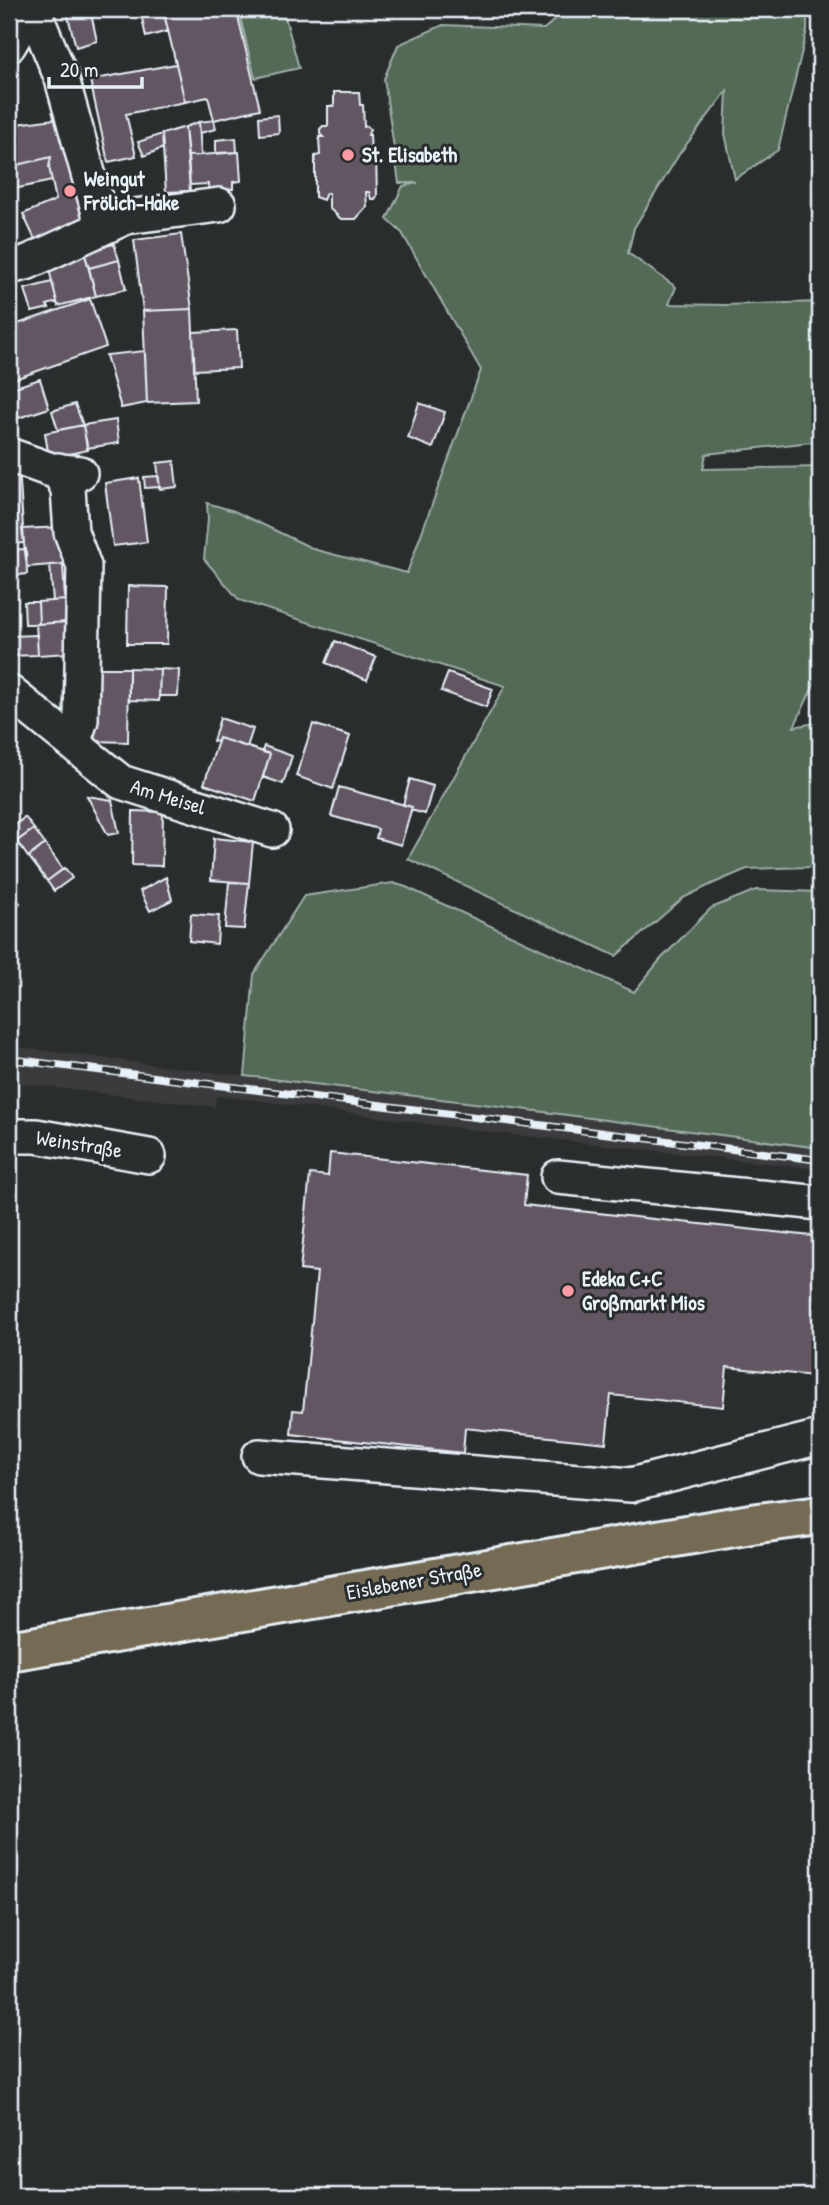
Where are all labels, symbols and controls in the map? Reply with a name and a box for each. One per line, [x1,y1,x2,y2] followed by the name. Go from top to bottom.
[49,46,142,90] scale bar
[60,55,98,84] text: 20 m
[362,140,457,169] place label: St. Elisabeth
[340,147,356,163] marker: St. Elisabeth
[83,164,180,217] place label: Weingut Frölich-Hake
[62,183,78,199] marker: Weingut Frölich-Hake
[127,771,210,822] street label: Am Meisel
[34,1122,124,1165] street label: Weinstraße
[582,1264,705,1318] place label: Edeka C+C Großmarkt Mios
[560,1283,576,1299] marker: Edeka C+C Großmarkt Mios
[344,1554,484,1607] street label: Eislebener Straße

